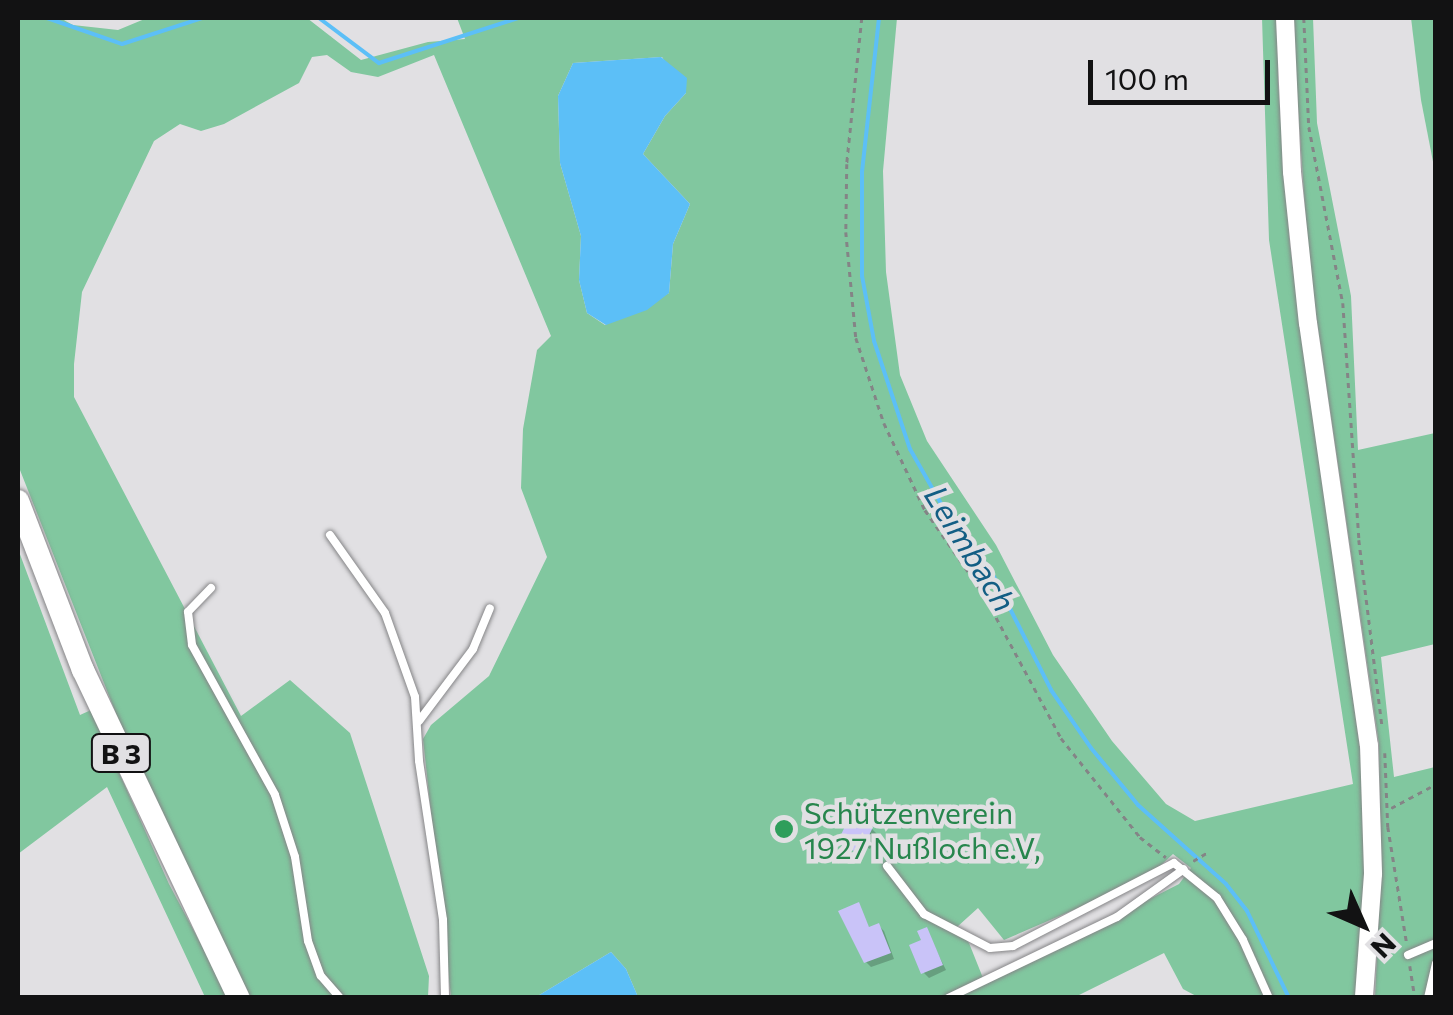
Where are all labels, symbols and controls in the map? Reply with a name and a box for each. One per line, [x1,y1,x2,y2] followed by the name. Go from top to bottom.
[1093,40,1276,102] scale bar
[1105,59,1189,96] text: 100 m
[917,478,1025,618] water label: Leimbach
[88,730,154,776] road number: B 3
[804,794,1041,864] place label: Schützenverein 1927 Nußloch e.V,
[773,818,795,840] marker: Schützenverein 1927 Nußloch e.V,
[1313,875,1413,975] north arrow
[1365,927,1404,966] text: N

